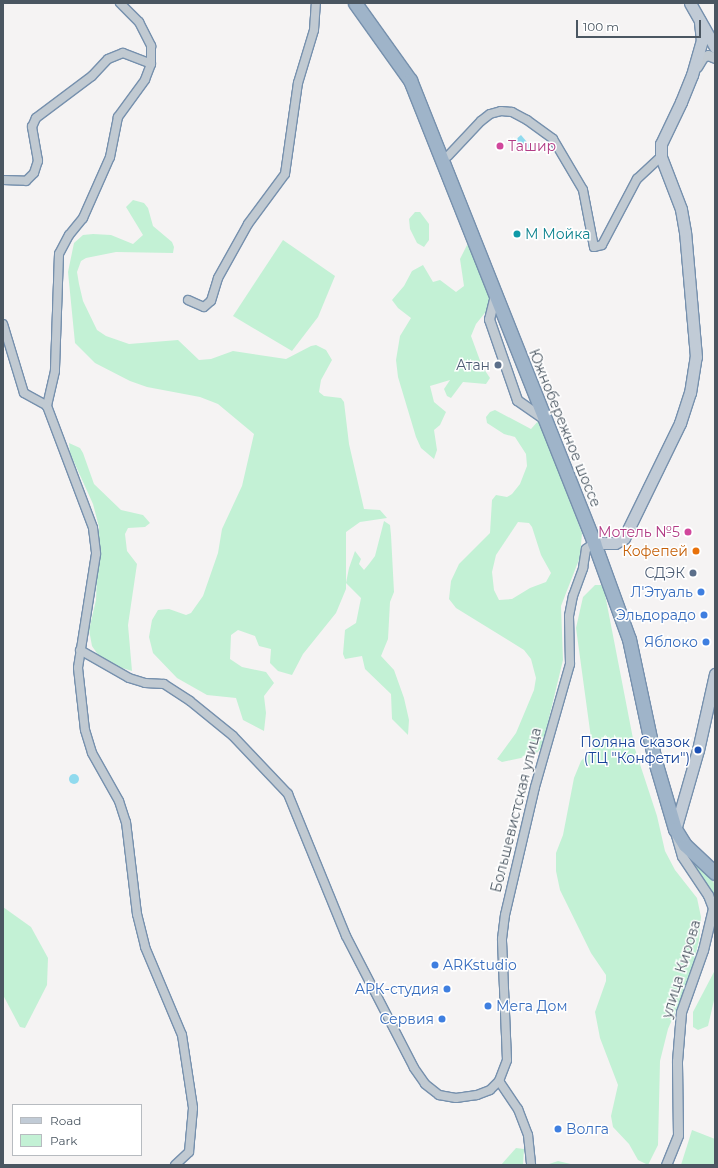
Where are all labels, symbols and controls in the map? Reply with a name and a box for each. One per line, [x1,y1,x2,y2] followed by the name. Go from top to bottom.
[578,12,703,38] scale bar
[583,19,619,34] text: 100 m
[508,138,556,154] place label: Ташир
[495,141,505,151] marker: Ташир
[525,226,590,242] place label: М Мойка
[512,229,522,239] marker: М Мойка
[526,346,604,510] street label: Южнобережное шоссе
[456,357,490,373] place label: Атан
[493,360,503,370] marker: Атан
[598,524,680,540] place label: Мотель №5
[683,527,693,537] marker: Мотель №5
[622,543,688,559] place label: Кофепей
[691,546,701,556] marker: Кофепей
[644,565,685,581] place label: СДЭК
[688,568,698,578] marker: СДЭК
[630,584,693,600] place label: Л'Этуаль
[696,587,706,597] marker: Л'Этуаль
[616,607,696,623] place label: Эльдорадо
[699,610,709,620] marker: Эльдорадо
[644,634,698,650] place label: Яблоко
[701,637,711,647] marker: Яблоко
[487,726,545,894] street label: Большевистская улица
[580,734,690,766] place label: Поляна Сказок (ТЦ "Конфети")
[693,745,703,755] marker: Поляна Сказок (ТЦ "Конфети")
[658,918,704,1020] street label: улица Кирова
[443,957,517,973] place label: ARKstudio
[430,960,440,970] marker: ARKstudio
[355,981,439,997] place label: АРК-студия
[442,984,452,994] marker: АРК-студия
[496,998,567,1014] place label: Мега Дом
[483,1001,493,1011] marker: Мега Дом
[379,1011,434,1027] place label: Сервия
[437,1014,447,1024] marker: Сервия
[12,1104,142,1156] legend
[50,1113,81,1128] text: Road
[566,1121,609,1137] place label: Волга
[553,1124,563,1134] marker: Волга
[50,1133,77,1148] text: Park

